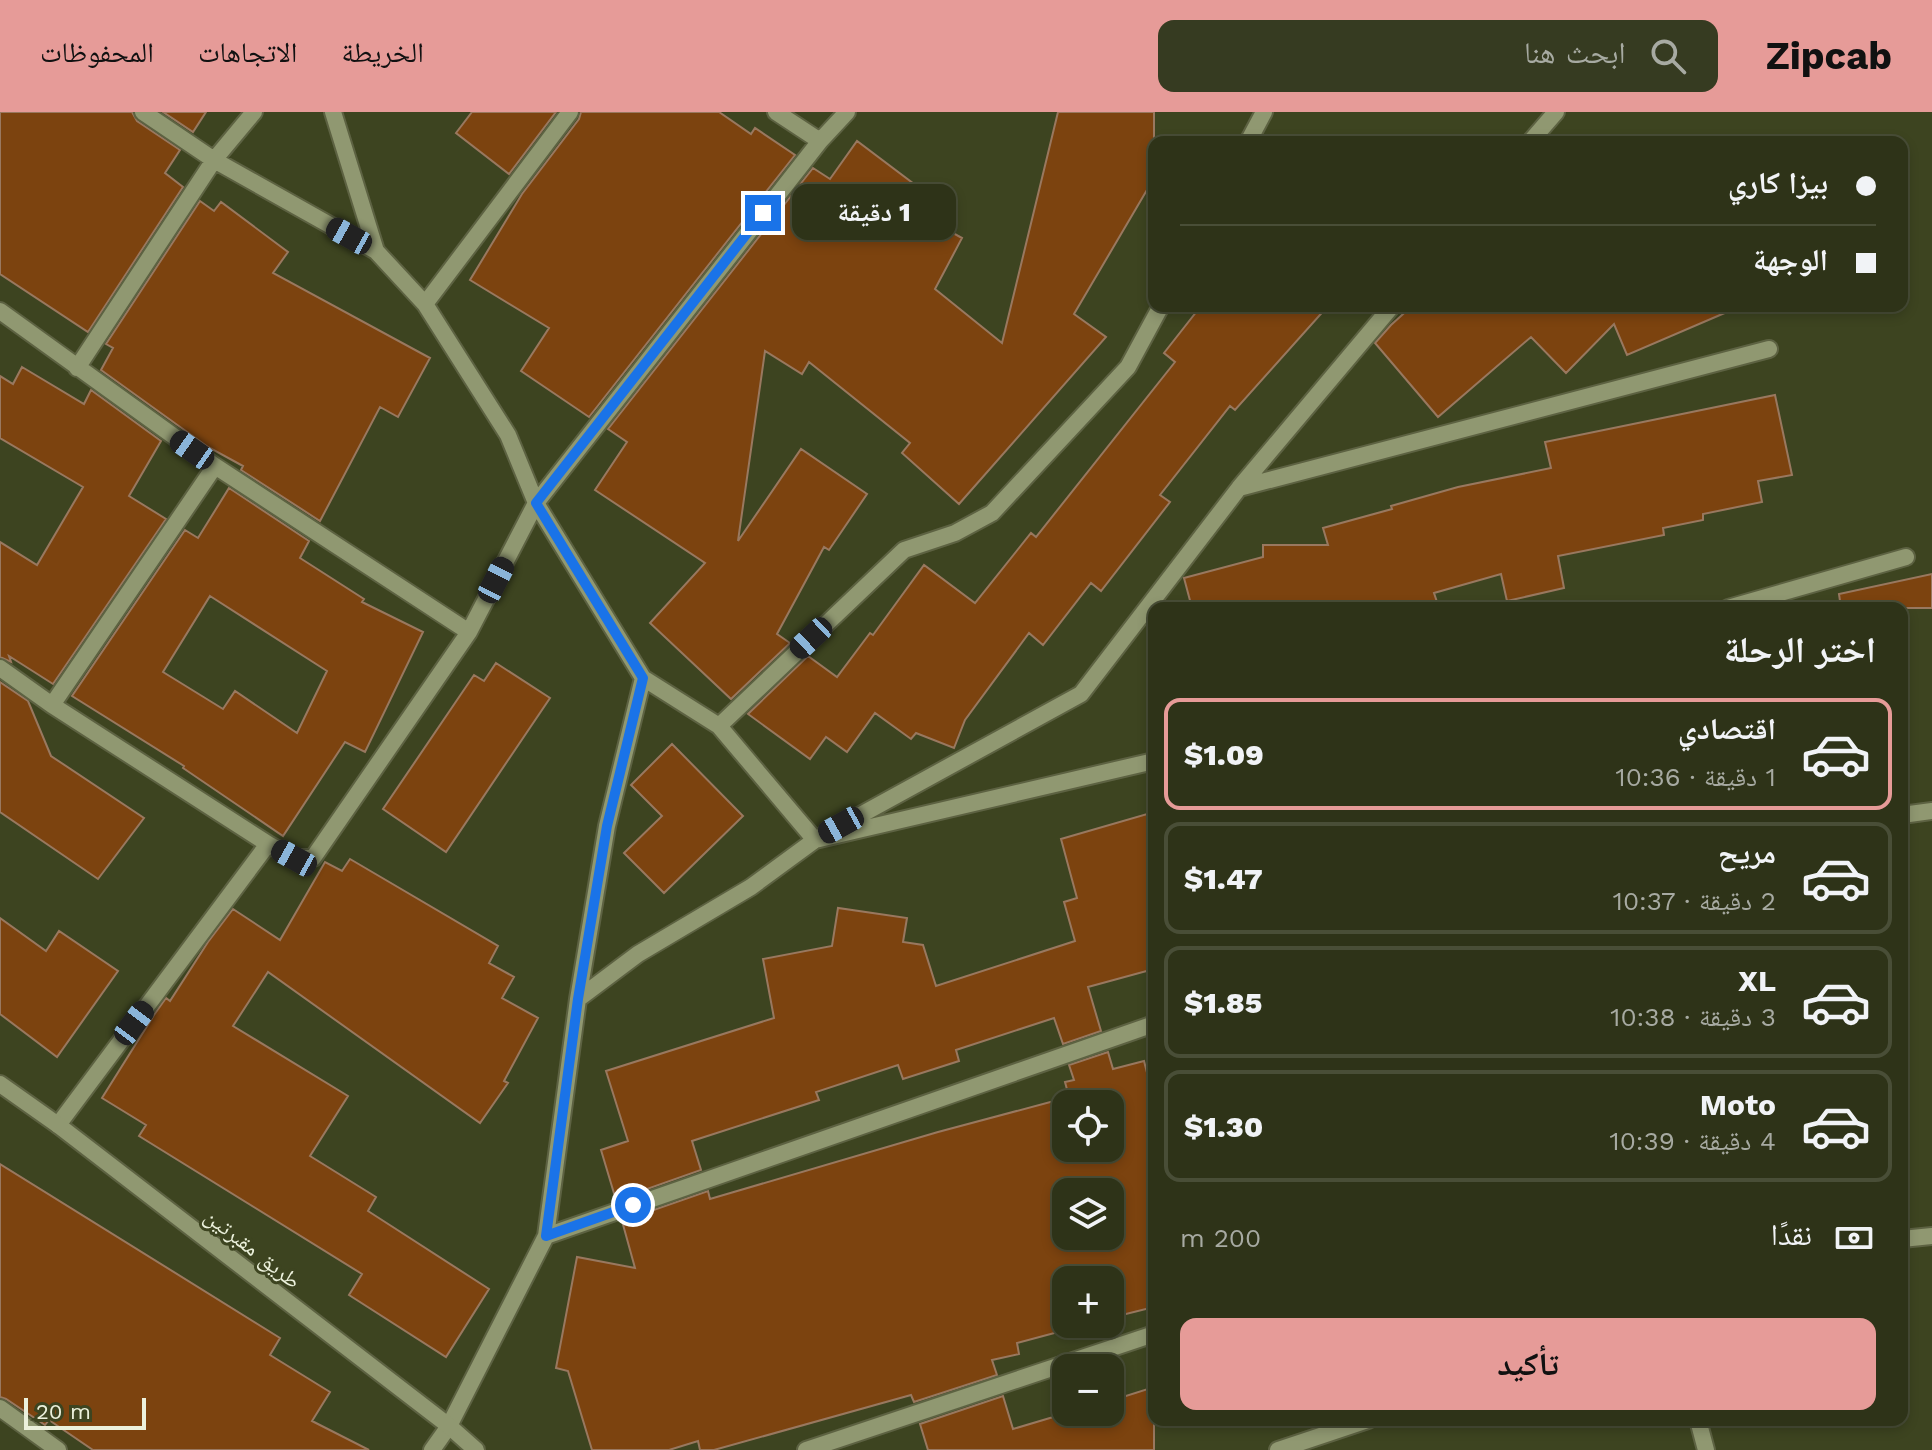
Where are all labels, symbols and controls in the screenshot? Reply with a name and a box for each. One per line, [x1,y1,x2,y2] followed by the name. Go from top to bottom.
[1158,20,1718,92] search box
[1646,34,1690,78] icon: search
[1766,34,1892,78] text: Zipcab
[1524,35,1626,70] text: ابحث هنا
[40,36,154,69] text: المحفوظات
[198,36,297,69] text: الاتجاهات
[341,36,424,69] text: الخريطة
[1728,165,1828,200] text: بيزا كاري
[791,185,955,241] callout: 1 دقيقة
[745,195,781,231] route end
[837,197,911,227] text: 1 دقيقة
[322,214,376,258] car
[1753,242,1828,277] text: الوجهة
[165,426,219,474] car
[474,553,518,607] car
[785,613,837,663] car
[1724,629,1876,671] text: اختر الرحلة
[1678,711,1776,746] text: اقتصادي
[1800,718,1872,790] icon: car
[1184,737,1264,772] text: $1.09
[1616,762,1776,792] text: 1 دقيقة · 10:36
[814,803,868,847] car
[1718,835,1776,870] text: مريح
[267,836,321,880] car
[1800,842,1872,914] icon: car
[1184,861,1263,896] text: $1.47
[1613,886,1776,916] text: 2 دقيقة · 10:37
[1738,963,1776,998] text: XL
[1800,966,1872,1038] icon: car
[1184,985,1262,1020] text: $1.85
[110,997,158,1049] car
[1610,1002,1776,1032] text: 3 دقيقة · 10:38
[1700,1087,1776,1122] text: Moto
[1052,1090,1124,1426] map controls
[1052,1090,1124,1162] button: locate
[1800,1090,1872,1162] icon: car
[1184,1109,1263,1144] text: $1.30
[1610,1126,1776,1156] text: 4 دقيقة · 10:39
[1052,1178,1124,1250] button: layers
[615,1187,651,1223] route start
[199,1203,306,1294] street label: طريق مقبرتين
[1832,1216,1876,1260] icon: cash
[1771,1217,1812,1252] text: نقدًا
[1180,1223,1261,1253] text: 200 m
[1052,1266,1124,1338] button: +
[1180,1318,1876,1410] button: تأكيد
[1052,1354,1124,1426] button: −
[24,1394,146,1430] scale bar
[36,1399,91,1424] text: 20 m

